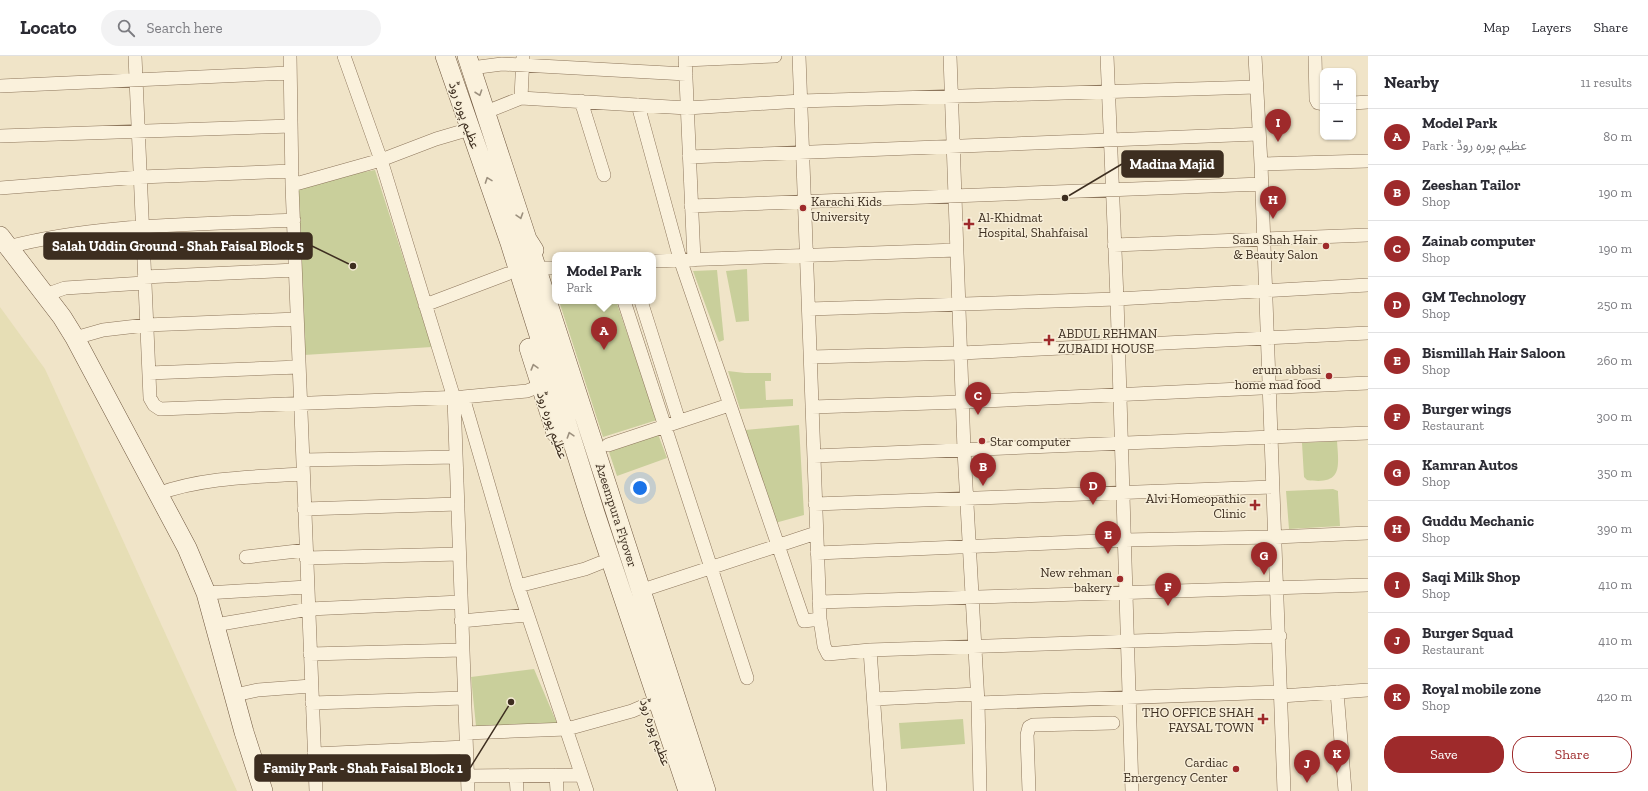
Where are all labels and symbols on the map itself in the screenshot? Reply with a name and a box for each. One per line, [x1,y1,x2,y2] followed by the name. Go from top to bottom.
[443,80,483,152] street label: عظیم پورہ روڈ
[474,89,483,96] one-way arrow
[1265,109,1291,142] pin: I
[1122,151,1223,177] callout: Madina Majid
[1129,156,1215,173] text: Madina Majid
[484,177,492,184] one-way arrow
[1260,186,1286,219] pin: H
[811,194,882,224] place label: Karachi Kids University
[798,203,808,213] marker: Karachi Kids University
[978,210,1089,240] place label: Al-Khidmat Hospital, Shahfaisal
[515,213,524,220] one-way arrow
[963,218,975,230] marker: Al-Khidmat Hospital, Shahfaisal
[1232,232,1319,262] place label: Sana Shah Hair & Beauty Salon
[44,233,312,259] callout: Salah Uddin Ground - Shah Faisal Block 5
[52,238,304,255] text: Salah Uddin Ground - Shah Faisal Block 5
[1321,241,1331,251] marker: Sana Shah Hair & Beauty Salon
[591,317,617,350] pin: A
[1058,326,1158,356] place label: ABDUL REHMAN ZUBAIDI HOUSE
[1043,334,1055,346] marker: ABDUL REHMAN ZUBAIDI HOUSE
[1235,362,1321,392] place label: erum abbasi home mad food
[530,364,539,371] one-way arrow
[1324,371,1334,381] marker: erum abbasi home mad food
[965,382,991,415] pin: C
[531,390,571,462] street label: عظیم پورہ روڈ
[566,432,575,439] one-way arrow
[990,434,1071,449] place label: Star computer
[977,436,987,446] marker: Star computer
[970,453,996,486] pin: B
[593,461,640,569] street label: Azeempura Flyover
[1080,472,1106,505] pin: D
[630,478,650,498] your location
[1146,491,1246,521] place label: Alvi Homeopathic Clinic
[1249,499,1261,511] marker: Alvi Homeopathic Clinic
[1095,521,1121,554] pin: E
[1251,542,1277,575] pin: G
[1040,565,1113,595] place label: New rehman bakery
[1155,573,1181,606] pin: F
[1115,574,1125,584] marker: New rehman bakery
[634,697,674,769] street label: عظیم پورہ روڈ
[1142,705,1254,735] place label: THO OFFICE SHAH FAYSAL TOWN
[1257,713,1269,725] marker: THO OFFICE SHAH FAYSAL TOWN
[1324,740,1350,773] pin: K
[1294,750,1320,783] pin: J
[255,755,470,781] callout: Family Park - Shah Faisal Block 1
[1123,755,1228,785] place label: Cardiac Emergency Center
[263,760,463,777] text: Family Park - Shah Faisal Block 1
[1231,764,1241,774] marker: Cardiac Emergency Center

